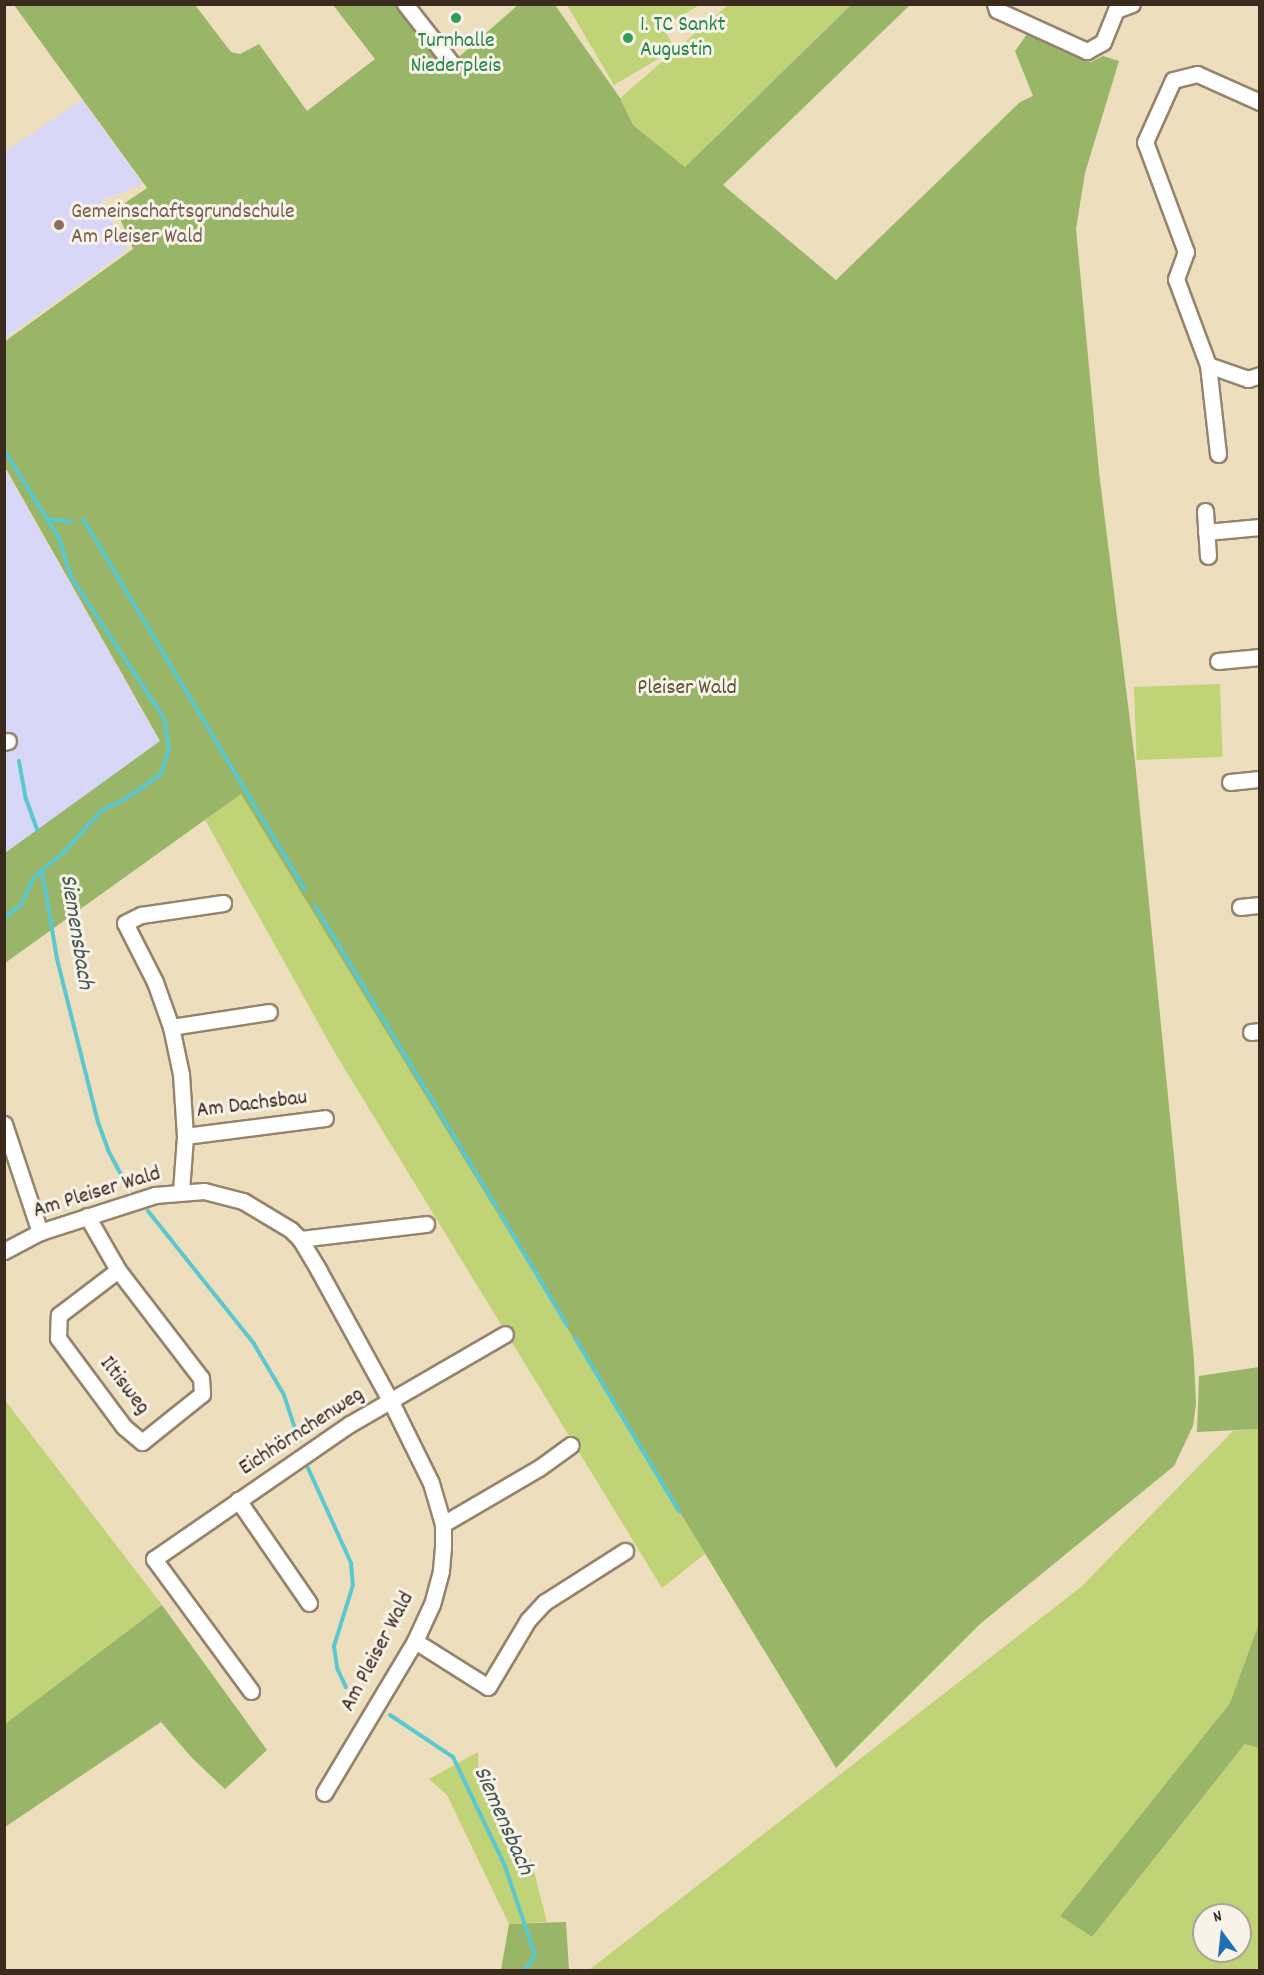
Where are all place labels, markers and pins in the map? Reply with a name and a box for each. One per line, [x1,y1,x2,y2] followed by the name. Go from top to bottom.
[449,11,463,25] marker: Turnhalle Niederpleis
[640,12,726,63] place label: 1. TC Sankt Augustin
[410,28,502,80] place label: Turnhalle Niederpleis
[621,31,635,45] marker: 1. TC Sankt Augustin
[71,199,295,250] place label: Gemeinschaftsgrundschule Am Pleiser Wald
[52,218,66,232] marker: Gemeinschaftsgrundschule Am Pleiser Wald

